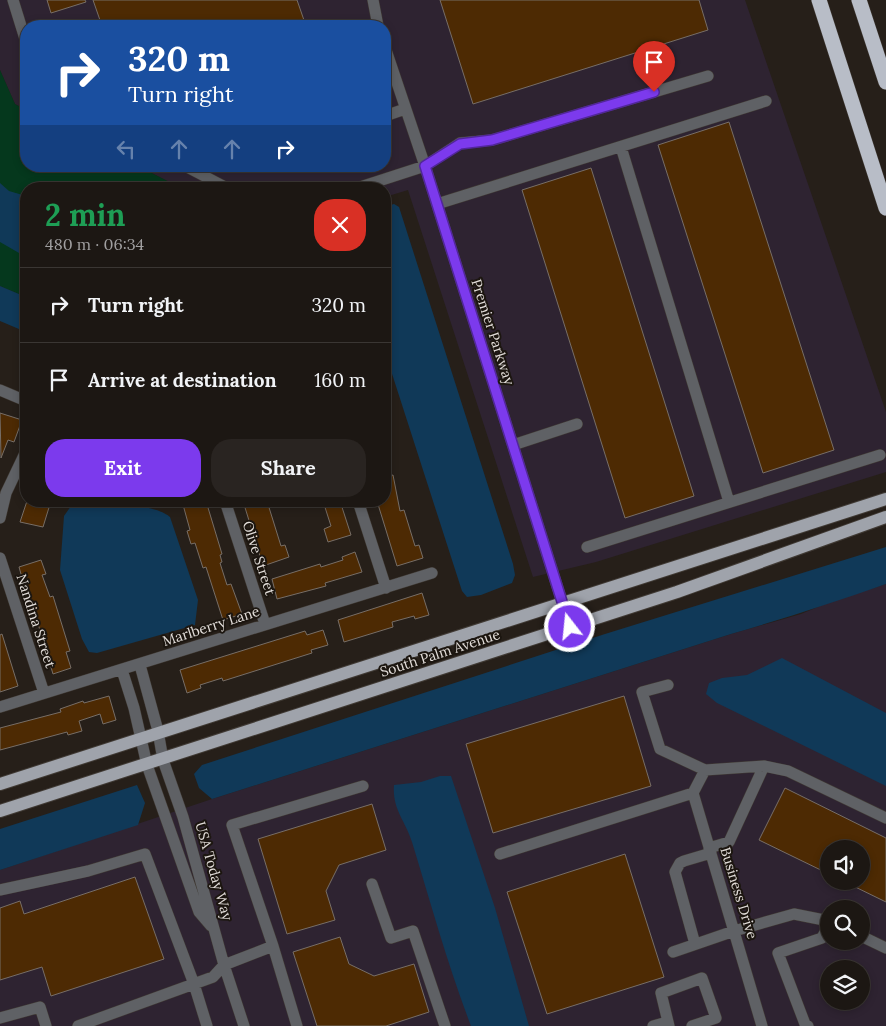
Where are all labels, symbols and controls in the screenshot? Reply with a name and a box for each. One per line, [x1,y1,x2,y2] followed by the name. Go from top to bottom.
[128,36,230,81] text: 320 m
[45,40,110,105] icon: right
[633,41,675,92] pin
[640,48,668,76] icon: arrive
[128,80,233,108] text: Turn right
[112,135,140,163] icon: left
[165,135,193,163] icon: ahead
[218,135,246,163] icon: ahead
[271,135,299,163] icon: right
[45,196,125,234] text: 2 min
[314,199,366,251] button: close
[45,234,144,254] text: 480 m · 06:34
[467,277,519,388] street label: Premier Parkway
[45,291,73,319] icon: right
[88,293,184,317] text: Turn right
[311,293,366,317] text: 320 m
[45,366,73,394] icon: arrive
[88,368,277,392] text: Arrive at destination
[314,368,366,392] text: 160 m
[45,439,201,497] button: Exit
[211,439,366,497] button: Share
[239,519,280,598] street label: Olive Street
[12,572,60,671] street label: Nandina Street
[543,600,595,652] position arrow
[160,602,262,650] street label: Marlberry Lane
[378,625,503,681] street label: South Palm Avenue
[191,820,237,923] street label: USA Today Way
[820,840,870,1010] map controls
[820,840,870,890] button: sound
[716,845,762,942] street label: Business Drive
[820,900,870,950] button: search
[820,960,870,1010] button: layers

